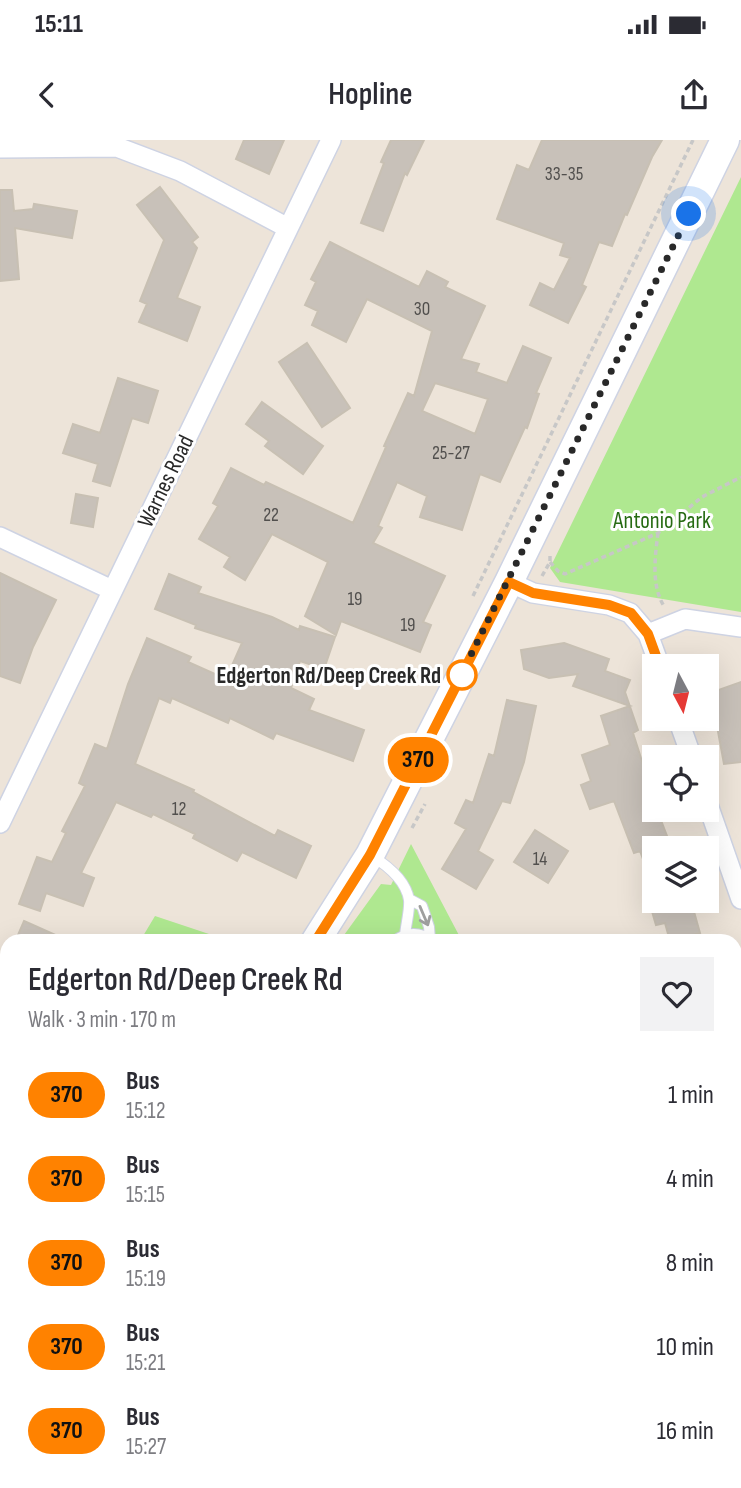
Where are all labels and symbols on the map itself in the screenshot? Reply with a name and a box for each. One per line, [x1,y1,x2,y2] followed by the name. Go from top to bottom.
[545,163,583,186] house number: 33-35
[671,196,706,231] your location
[414,298,430,321] house number: 30
[132,431,200,532] street label: Warnes Road
[432,442,470,465] house number: 25-27
[263,504,279,527] house number: 22
[612,507,711,535] park label: Antonio Park
[347,588,363,611] house number: 19
[400,614,416,637] house number: 19
[642,654,719,732] north arrow
[447,660,477,690] marker: Edgerton Rd/Deep Creek Rd
[216,662,441,690] place label: Edgerton Rd/Deep Creek Rd
[378,737,458,783] line badge: 370
[172,798,186,821] house number: 12
[533,848,547,871] house number: 14
[419,905,432,926] one-way arrow

